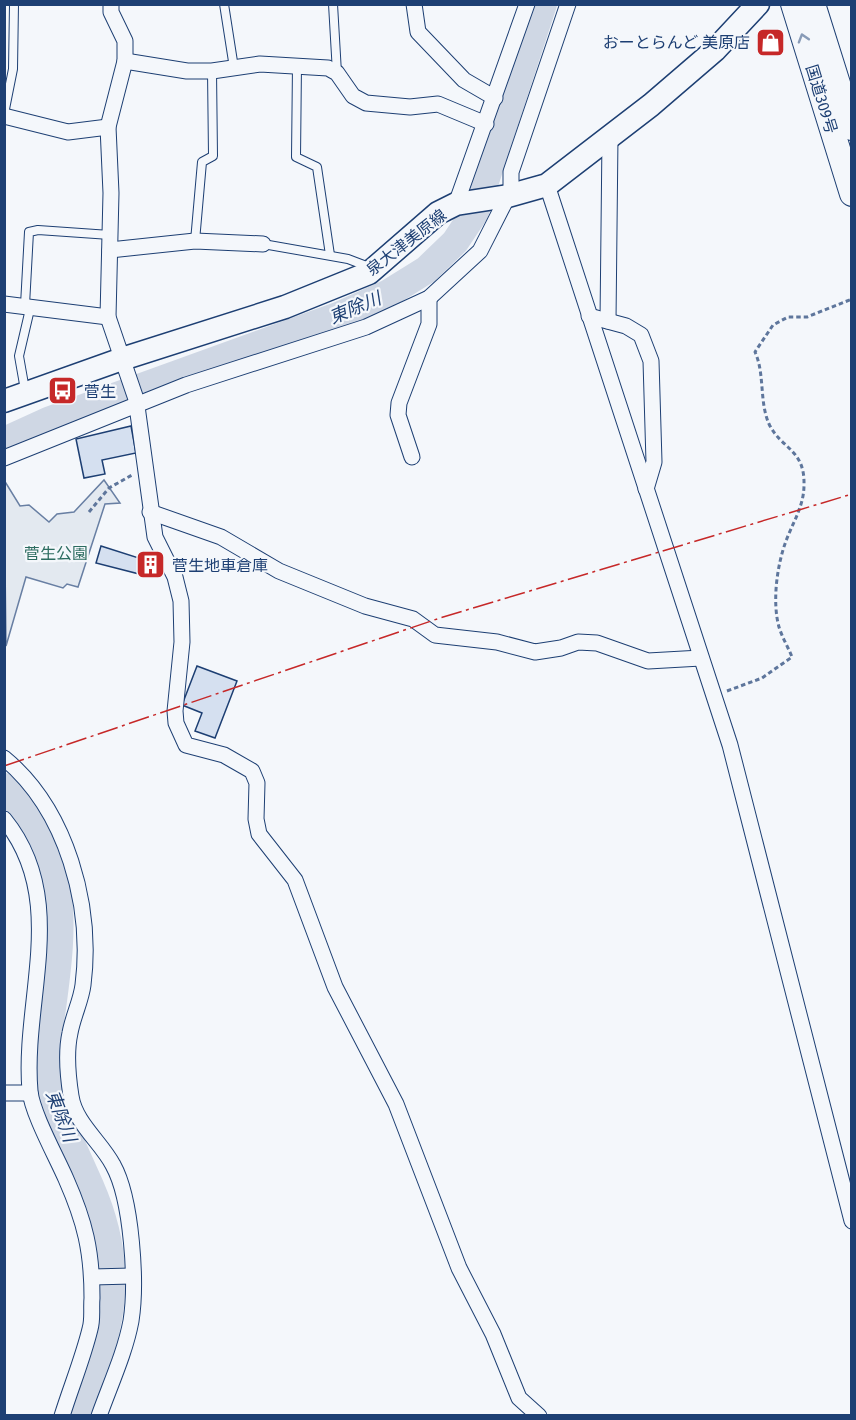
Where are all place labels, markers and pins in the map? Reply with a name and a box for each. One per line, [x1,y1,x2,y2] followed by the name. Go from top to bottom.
[755,26,787,58] shop icon: おーとらんど 美原店
[603,33,750,52] place label: おーとらんど 美原店
[47,375,79,407] bus stop icon: 菅生
[84,382,116,401] place label: 菅生
[135,549,167,581] building icon: 菅生地車倉庫
[172,556,268,575] place label: 菅生地車倉庫

